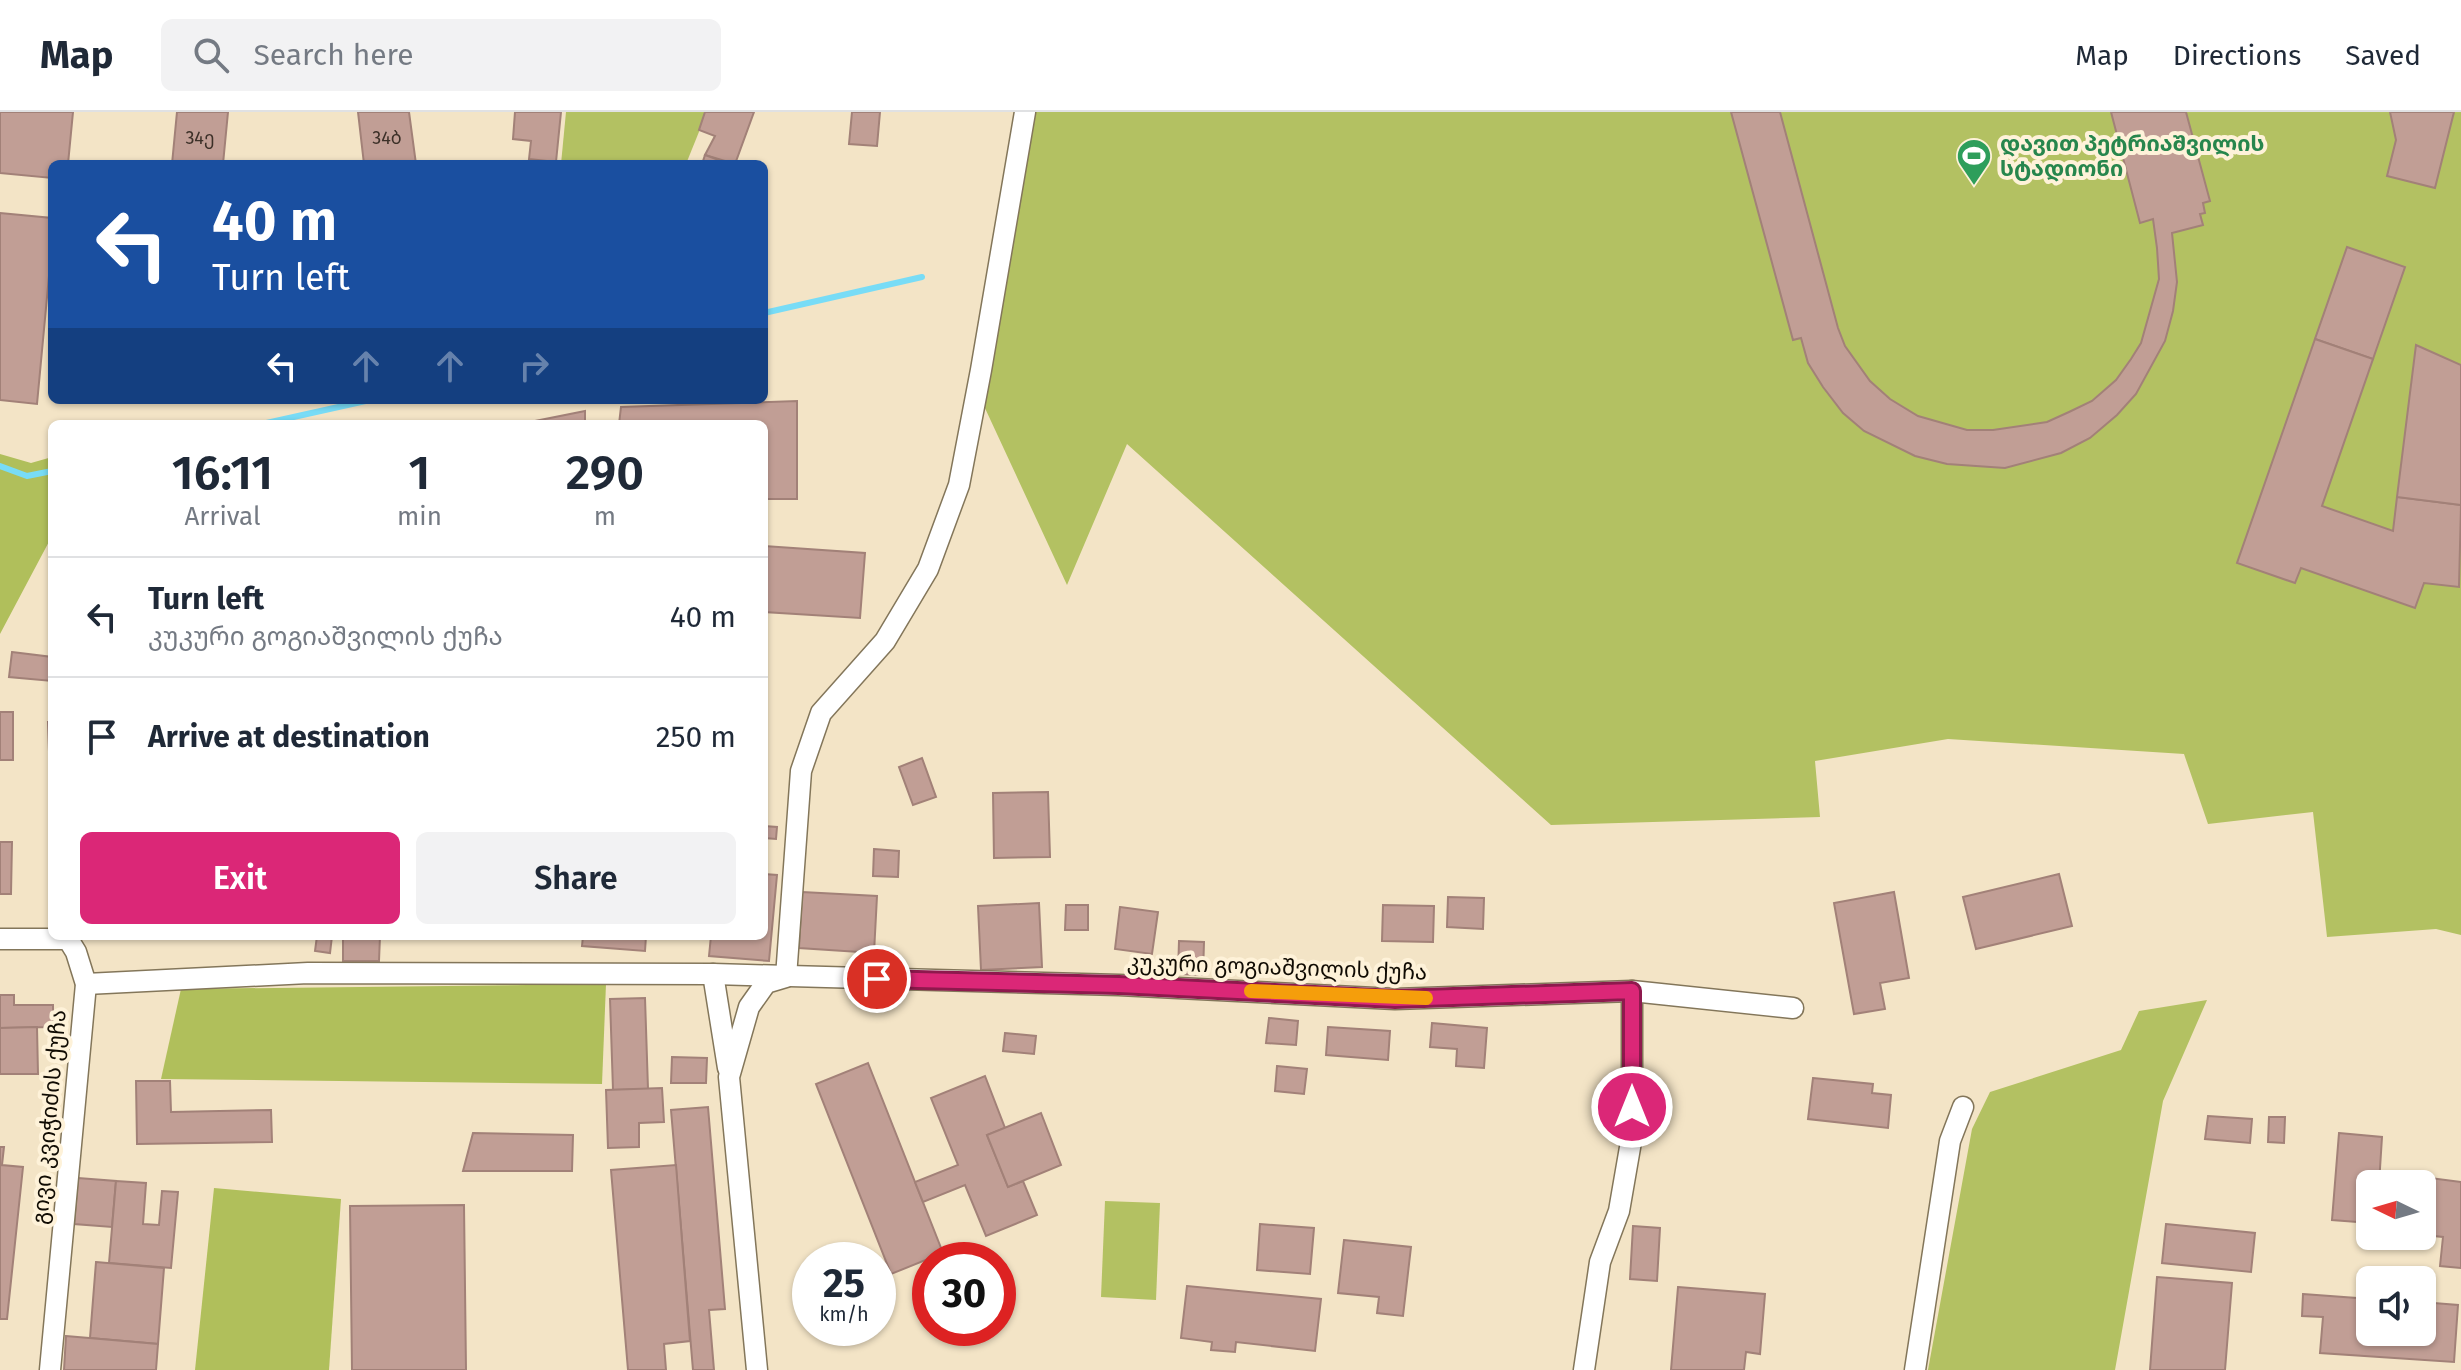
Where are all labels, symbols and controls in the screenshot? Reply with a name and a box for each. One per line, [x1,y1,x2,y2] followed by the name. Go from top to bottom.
[161,19,721,91] search box
[40,32,113,78] text: Map
[189,33,233,77] icon: search
[253,37,414,73] text: Search here
[2075,39,2129,72] text: Map
[2173,39,2301,72] text: Directions
[2345,39,2421,72] text: Saved
[185,127,215,149] house number: 34ე
[372,127,402,149] house number: 34ბ
[2000,130,2265,182] place label: დავით პეტრიაშვილის სტადიონი
[1955,137,1993,187] sports icon: დავით პეტრიაშვილის სტადიონი
[212,188,337,255] text: 40 m
[80,192,184,296] icon: left
[212,256,350,300] text: Turn left
[260,344,304,388] icon: left
[344,344,388,388] icon: ahead
[428,344,472,388] icon: ahead
[512,344,556,388] icon: right
[172,444,273,502] text: 16:11
[409,444,430,502] text: 1
[566,444,644,502] text: 290
[184,501,261,532] text: Arrival
[397,501,442,532] text: min
[594,501,616,532] text: m
[148,581,264,617] text: Turn left
[80,595,124,639] icon: left
[670,599,736,635] text: 40 m
[148,621,503,652] text: კუკური გოგიაშვილის ქუჩა
[80,715,124,759] icon: arrive
[148,719,430,755] text: Arrive at destination
[656,719,736,755] text: 250 m
[80,832,400,924] button: Exit
[416,832,736,924] button: Share
[843,945,911,1013] pin
[1126,948,1428,986] street label: კუკური გოგიაშვილის ქუჩა
[855,957,899,1001] icon: arrive
[26,1009,72,1225] street label: გივი კვიჭიძის ქუჩა
[1590,1065,1674,1149] position arrow
[2356,1170,2436,1250] north arrow
[2356,1170,2436,1346] map controls
[912,1242,1016,1346] speed limit sign: 30
[823,1260,865,1308] text: 25
[2356,1266,2436,1346] button: sound
[819,1302,869,1326] text: km/h

